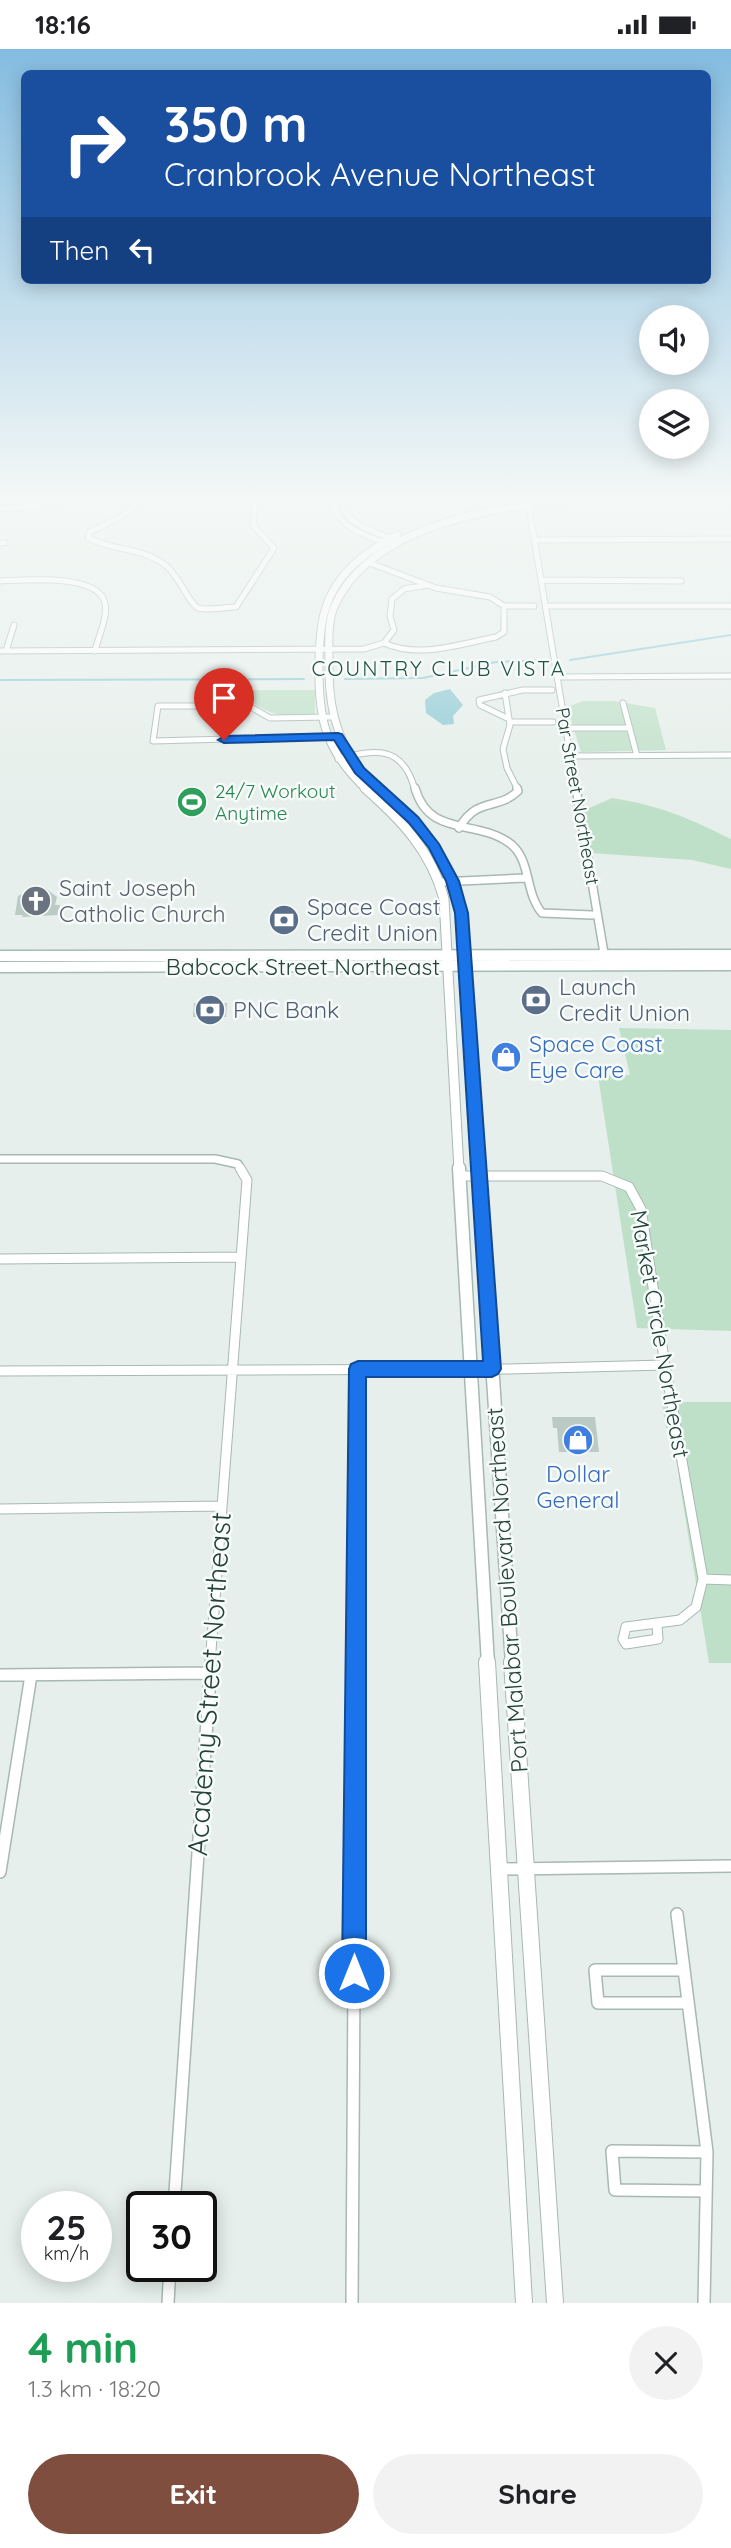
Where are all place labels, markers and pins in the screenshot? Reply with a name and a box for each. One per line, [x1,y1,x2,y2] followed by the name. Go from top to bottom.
[194,668,254,740] pin
[215,779,335,825] place label: 24/7 Workout Anytime
[175,785,209,819] sports icon: 24/7 Workout Anytime
[59,873,226,928] place label: Saint Joseph Catholic Church
[19,884,53,918] church icon: Saint Joseph Catholic Church
[307,892,441,947] place label: Space Coast Credit Union
[267,903,301,937] bank icon: Space Coast Credit Union
[559,972,690,1027] place label: Launch Credit Union
[519,983,553,1017] bank icon: Launch Credit Union
[193,993,227,1027] bank icon: PNC Bank
[233,995,339,1024] place label: PNC Bank
[529,1029,663,1084] place label: Space Coast Eye Care
[489,1040,523,1074] shop icon: Space Coast Eye Care
[561,1423,595,1457] shop icon: Dollar General
[536,1459,620,1514] place label: Dollar General

